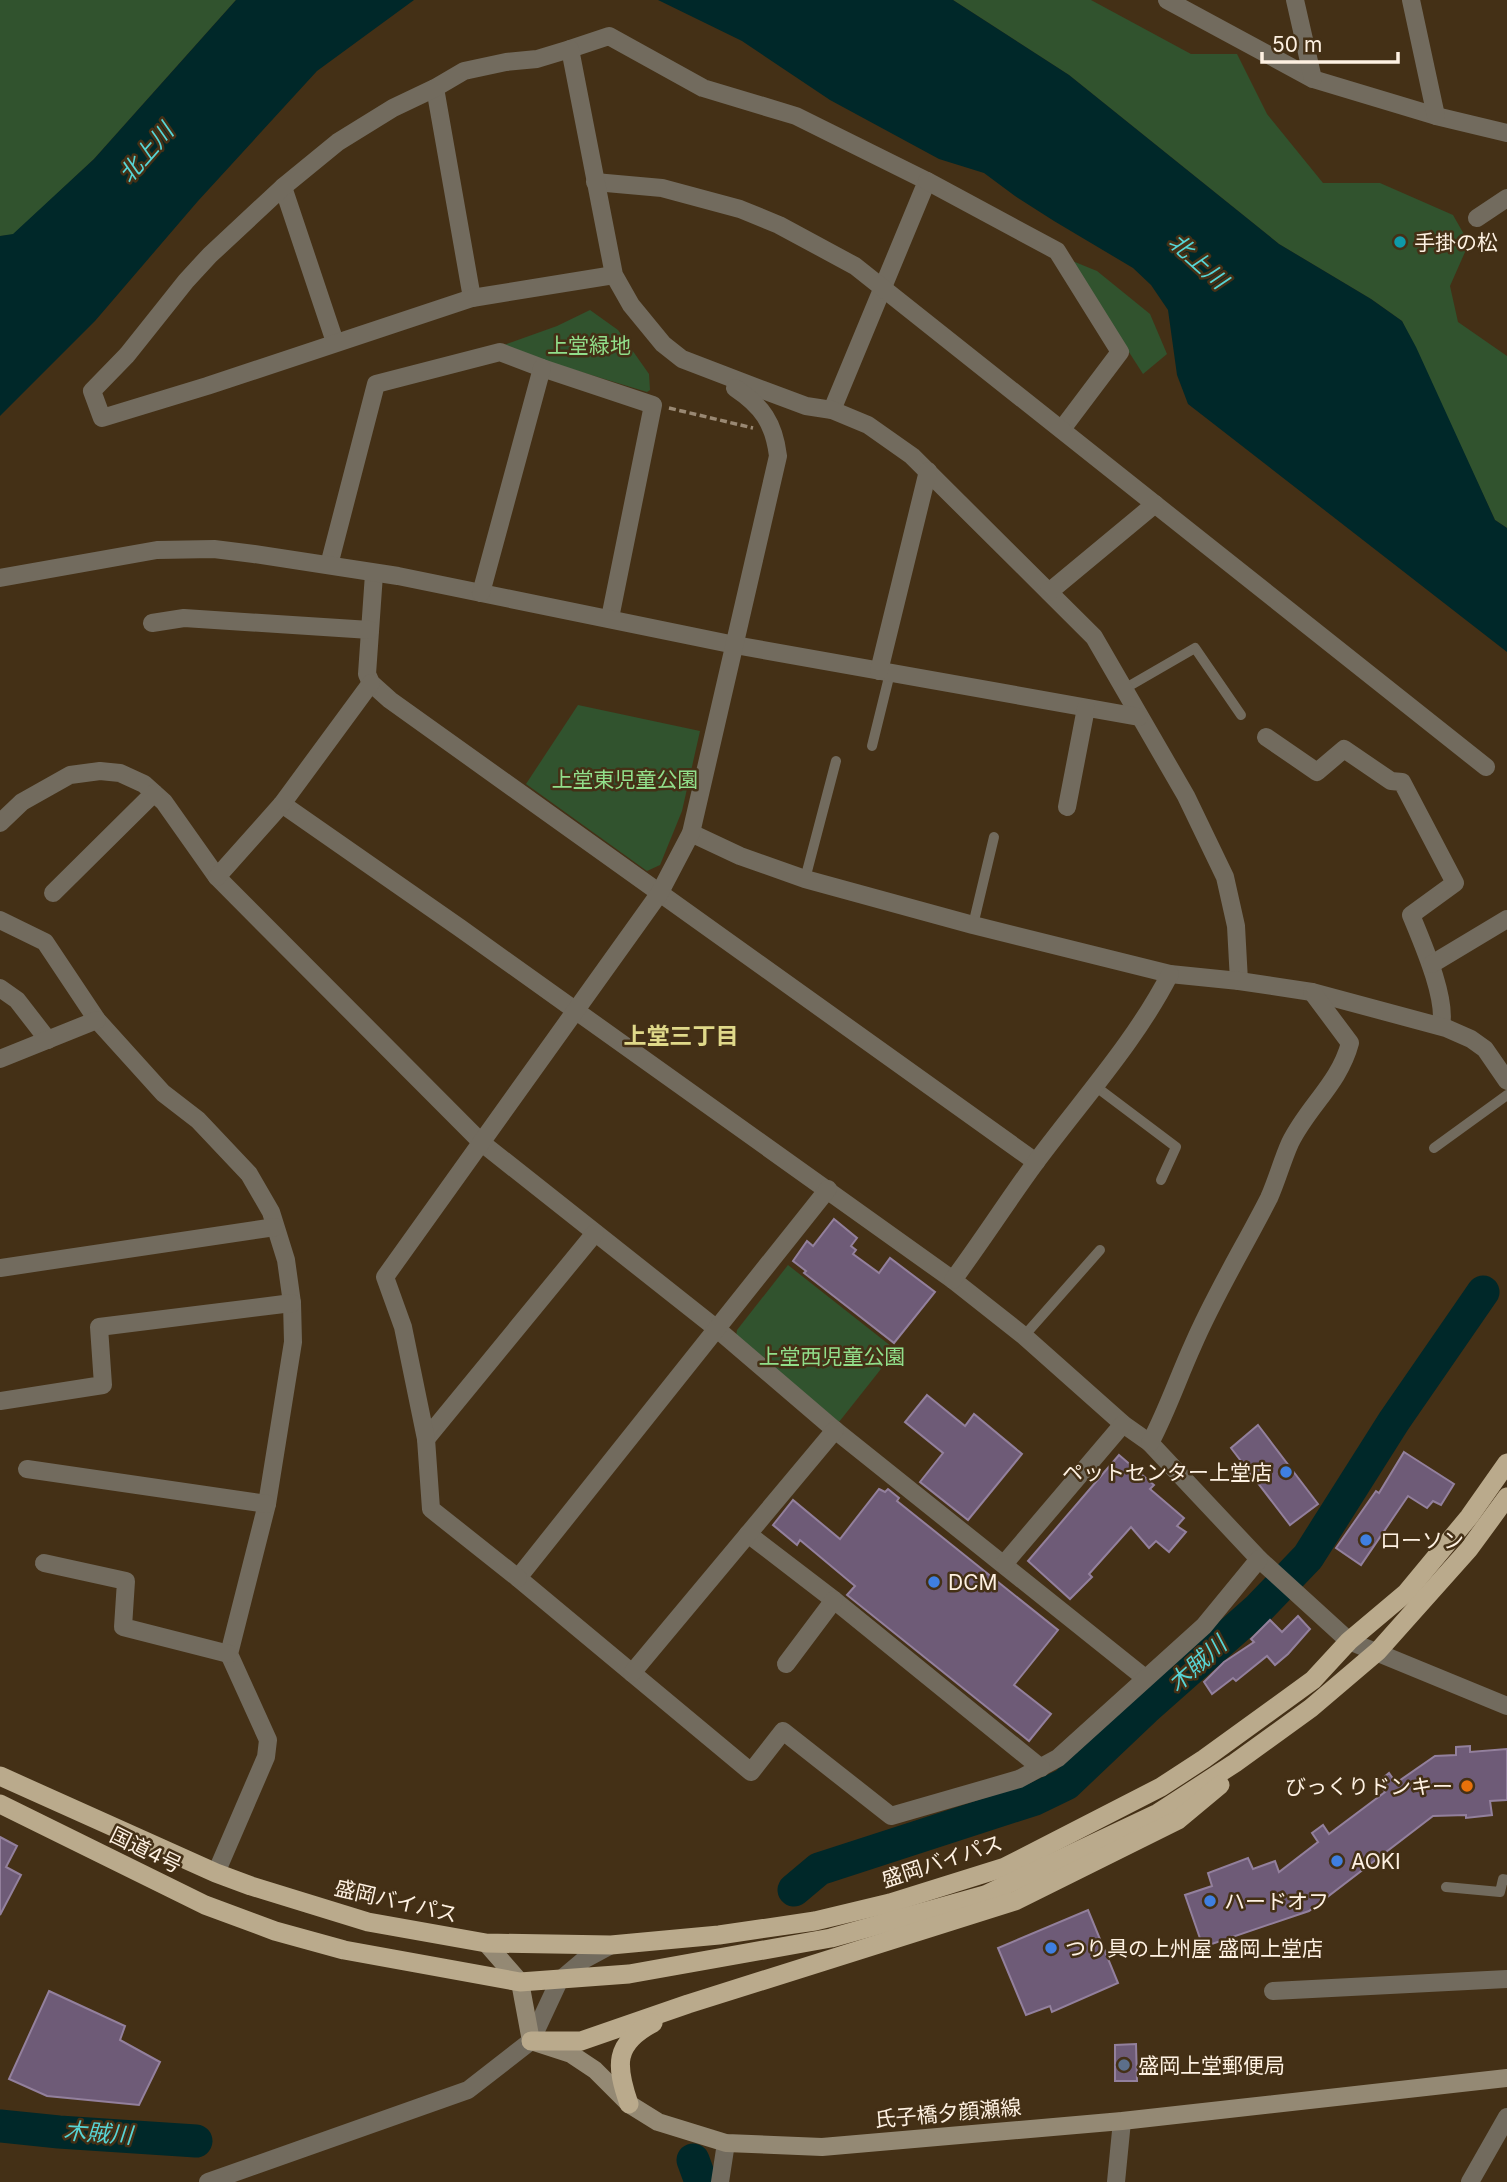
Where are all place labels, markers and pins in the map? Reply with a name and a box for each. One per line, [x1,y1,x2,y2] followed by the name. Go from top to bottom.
[1414,230,1498,255] place label: 手掛の松
[1392,234,1408,250] marker: 手掛の松
[1062,1460,1272,1485] place label: ペットセンター上堂店
[1278,1464,1294,1480] marker: ペットセンター上堂店
[1380,1528,1464,1553] place label: ローソン
[1358,1532,1374,1548] marker: ローソン
[948,1570,997,1595] place label: DCM
[926,1574,942,1590] marker: DCM
[1285,1774,1453,1799] place label: びっくりドンキー
[1459,1778,1475,1794] marker: びっくりドンキー
[1351,1849,1401,1874] place label: AOKI
[1329,1853,1345,1869] marker: AOKI
[1224,1889,1329,1914] place label: ハードオフ
[1202,1893,1218,1909] marker: ハードオフ
[1065,1936,1323,1961] place label: つり具の上州屋 盛岡上堂店
[1043,1940,1059,1956] marker: つり具の上州屋 盛岡上堂店
[1138,2053,1285,2078] place label: 盛岡上堂郵便局
[1116,2057,1132,2073] marker: 盛岡上堂郵便局

